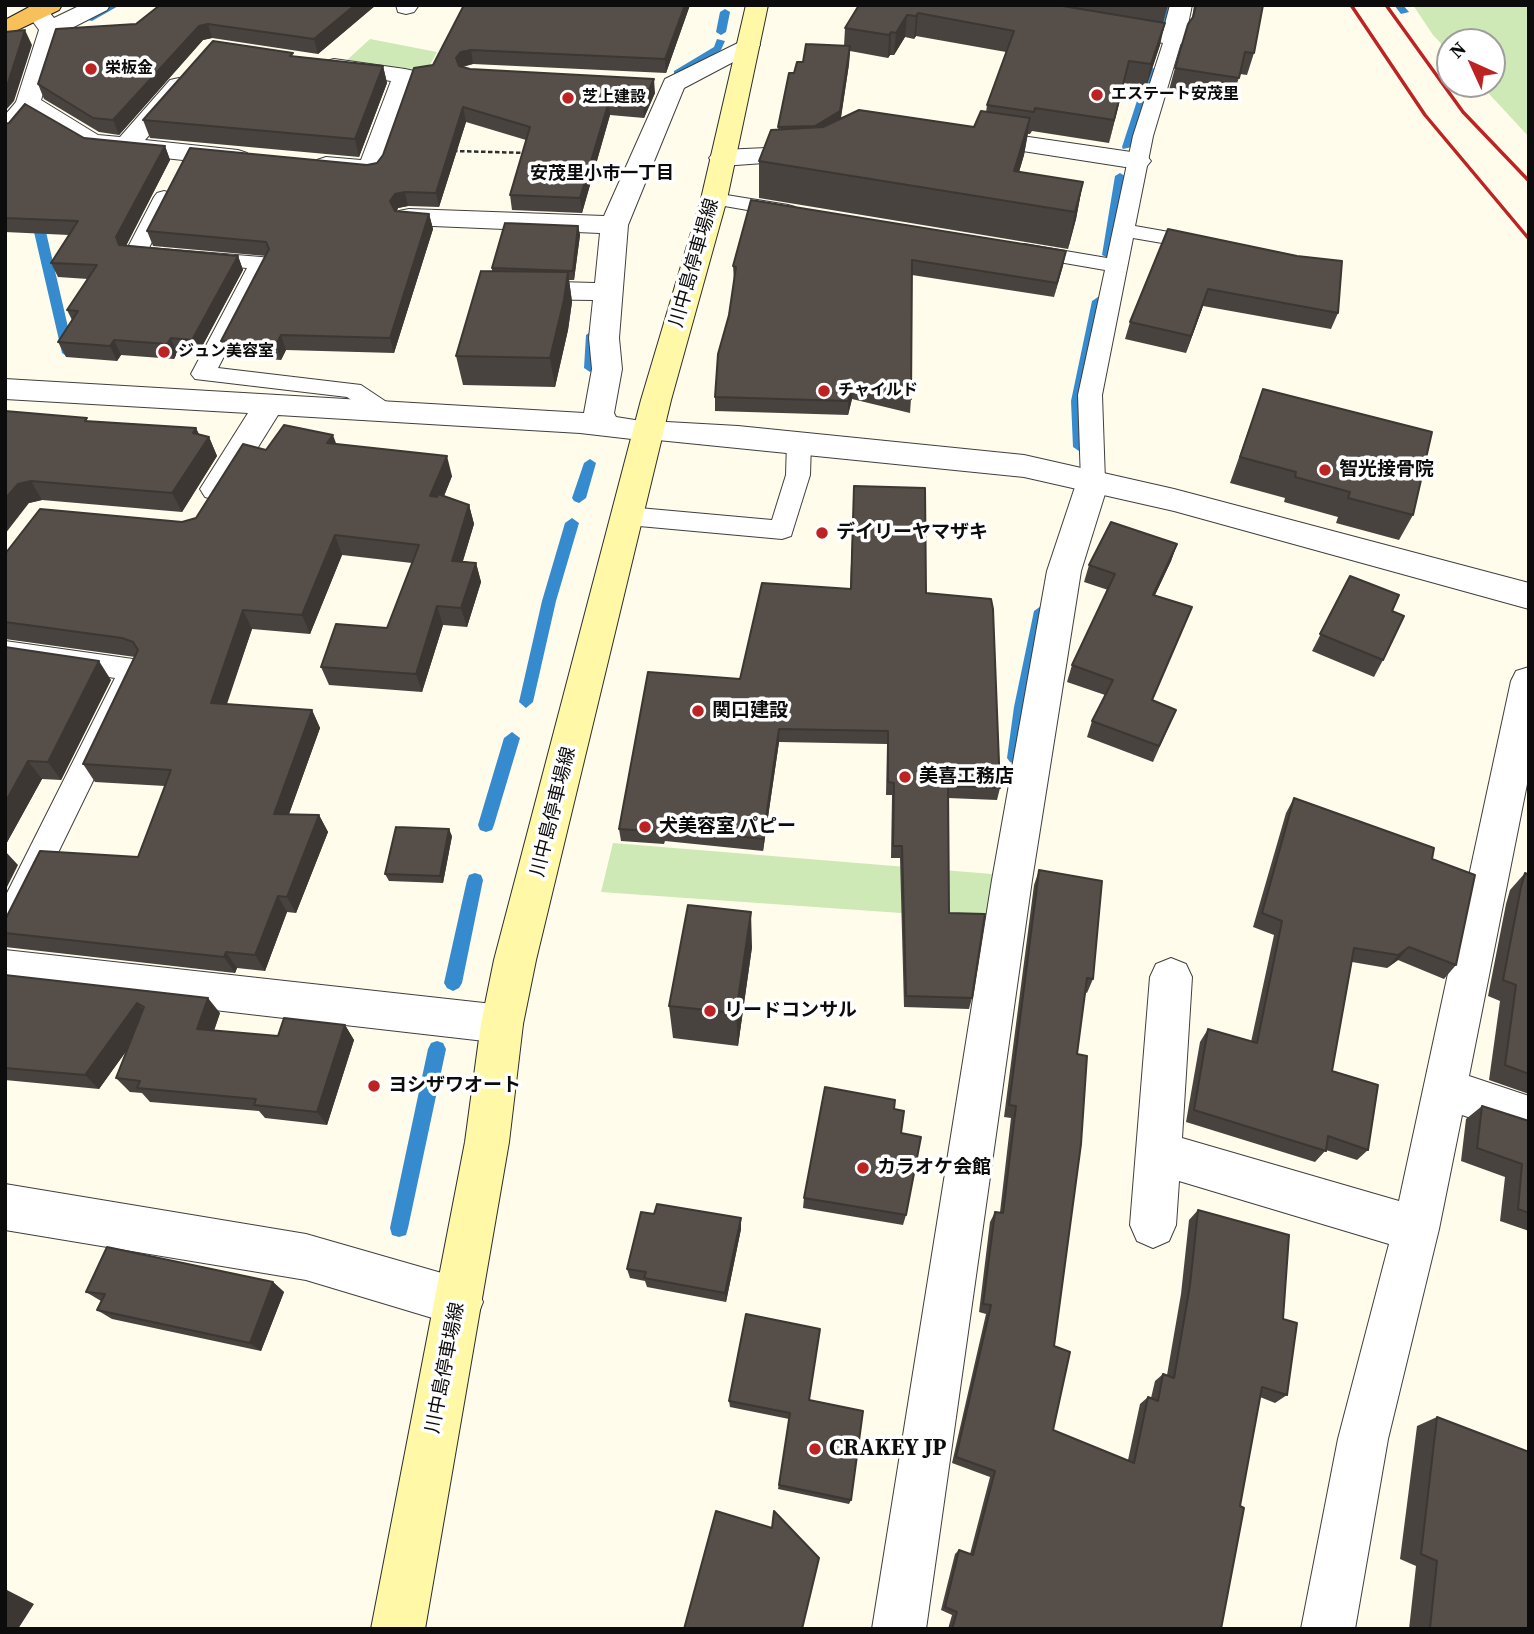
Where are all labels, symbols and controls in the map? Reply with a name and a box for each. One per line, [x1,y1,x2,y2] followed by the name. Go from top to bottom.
[1436,28,1506,98] north arrow
[1443,35,1472,64] text: N
[105,59,153,79] place label: 栄板金
[83,61,99,77] marker: 栄板金
[1111,85,1239,105] place label: エステート安茂里
[1089,87,1105,103] marker: エステート安茂里
[582,88,646,108] place label: 芝上建設
[560,90,576,106] marker: 芝上建設
[530,163,674,185] district label: 安茂里小市一丁目
[666,196,724,330] street label: 川中島停車場線
[178,342,274,362] place label: ジュン美容室
[156,344,172,360] marker: ジュン美容室
[838,381,918,401] place label: チャイルド
[816,383,832,399] marker: チャイルド
[1339,459,1434,481] place label: 智光接骨院
[1317,462,1333,478] marker: 智光接骨院
[836,522,988,544] place label: デイリーヤマザキ
[814,525,830,541] marker: デイリーヤマザキ
[712,700,788,722] place label: 関口建設
[690,703,706,719] marker: 関口建設
[527,745,581,879] street label: 川中島停車場線
[919,766,1014,788] place label: 美喜工務店
[897,769,913,785] marker: 美喜工務店
[659,816,796,838] place label: 犬美容室 パピー
[637,819,653,835] marker: 犬美容室 パピー
[724,1000,857,1022] place label: リードコンサル
[702,1003,718,1019] marker: リードコンサル
[388,1075,521,1097] place label: ヨシザワオート
[366,1078,382,1094] marker: ヨシザワオート
[877,1157,991,1179] place label: カラオケ会館
[855,1160,871,1176] marker: カラオケ会館
[422,1301,470,1435] street label: 川中島停車場線
[829,1435,946,1463] place label: CRAKEY JP
[807,1441,823,1457] marker: CRAKEY JP

